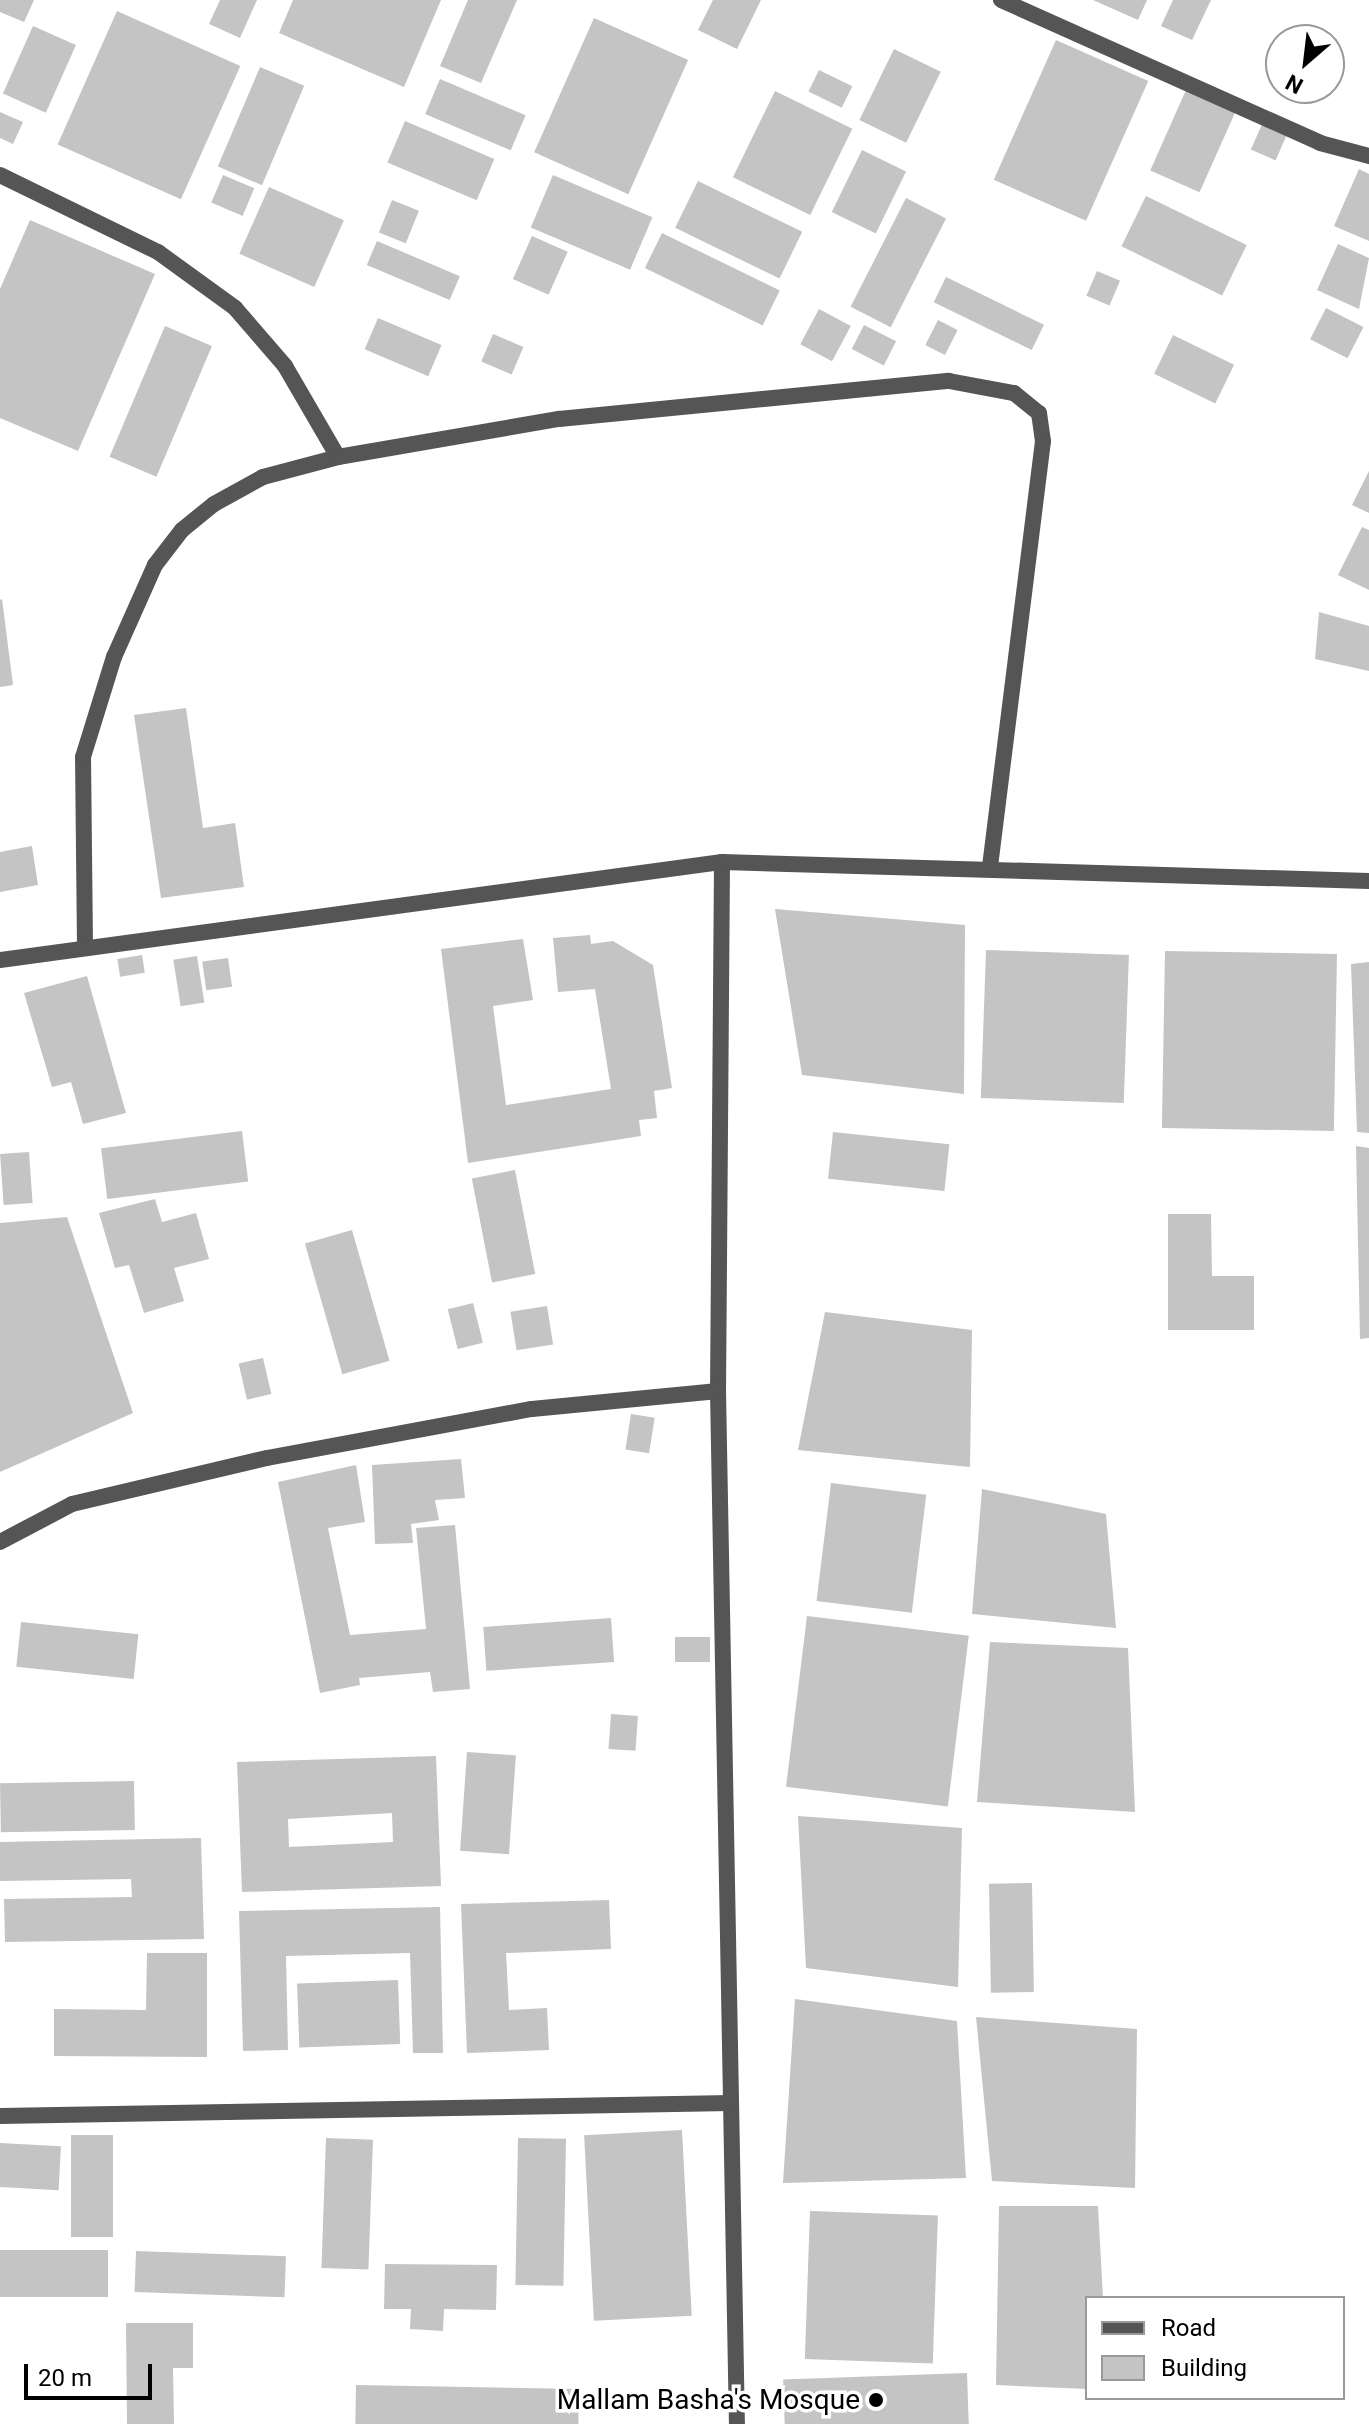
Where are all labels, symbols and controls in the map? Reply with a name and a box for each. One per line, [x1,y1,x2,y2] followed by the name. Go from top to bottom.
[1265,24,1345,104] north arrow
[1282,69,1307,99] text: N
[1085,2296,1345,2400] legend
[1161,2314,1216,2342] text: Road
[28,2348,156,2398] scale bar
[1161,2354,1247,2382] text: Building
[38,2364,92,2392] text: 20 m
[557,2383,860,2417] place label: Mallam Basha's Mosque
[867,2391,885,2409] marker: Mallam Basha's Mosque

